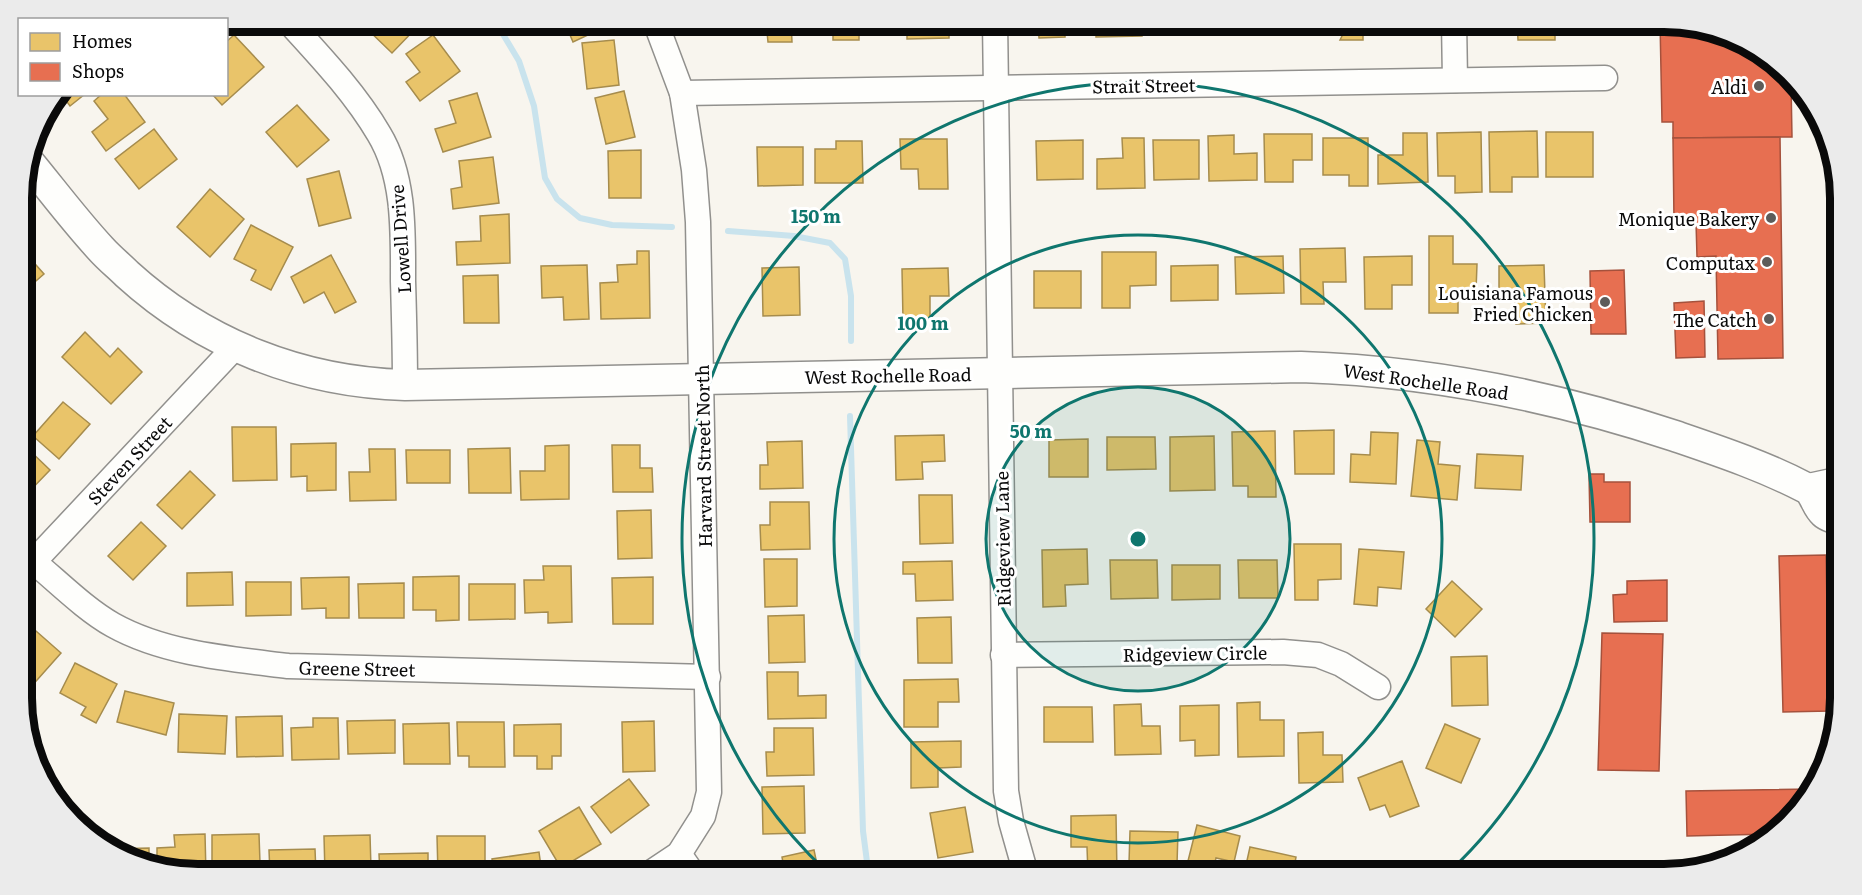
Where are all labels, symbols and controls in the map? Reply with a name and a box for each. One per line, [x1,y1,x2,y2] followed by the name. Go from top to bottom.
[18,18,228,96] legend
[72,27,132,54] text: Homes
[72,57,124,84] text: Shops
[1092,71,1197,99] street label: Strait Street
[1711,73,1747,100] place label: Aldi
[1752,79,1766,93] marker: Aldi
[383,184,417,294] street label: Lowell Drive
[791,202,841,229] text: 150 m
[1618,205,1760,232] place label: Monique Bakery
[1764,211,1778,225] marker: Monique Bakery
[1666,249,1756,276] place label: Computax
[1760,255,1774,269] marker: Computax
[1438,279,1593,327] place label: Louisiana Famous Fried Chicken
[1598,295,1612,309] marker: Louisiana Famous Fried Chicken
[1672,306,1757,333] place label: The Catch
[897,309,949,336] text: 100 m
[1762,312,1776,326] marker: The Catch
[1341,356,1511,406] street label: West Rochelle Road
[804,360,972,390] street label: West Rochelle Road
[688,364,718,548] street label: Harvard Street North
[81,409,178,511] street label: Steven Street
[1010,417,1052,444] text: 50 m
[987,471,1017,607] street label: Ridgeview Lane
[1128,529,1148,549] centre of rings
[1122,638,1268,668] street label: Ridgeview Circle
[298,653,416,683] street label: Greene Street

